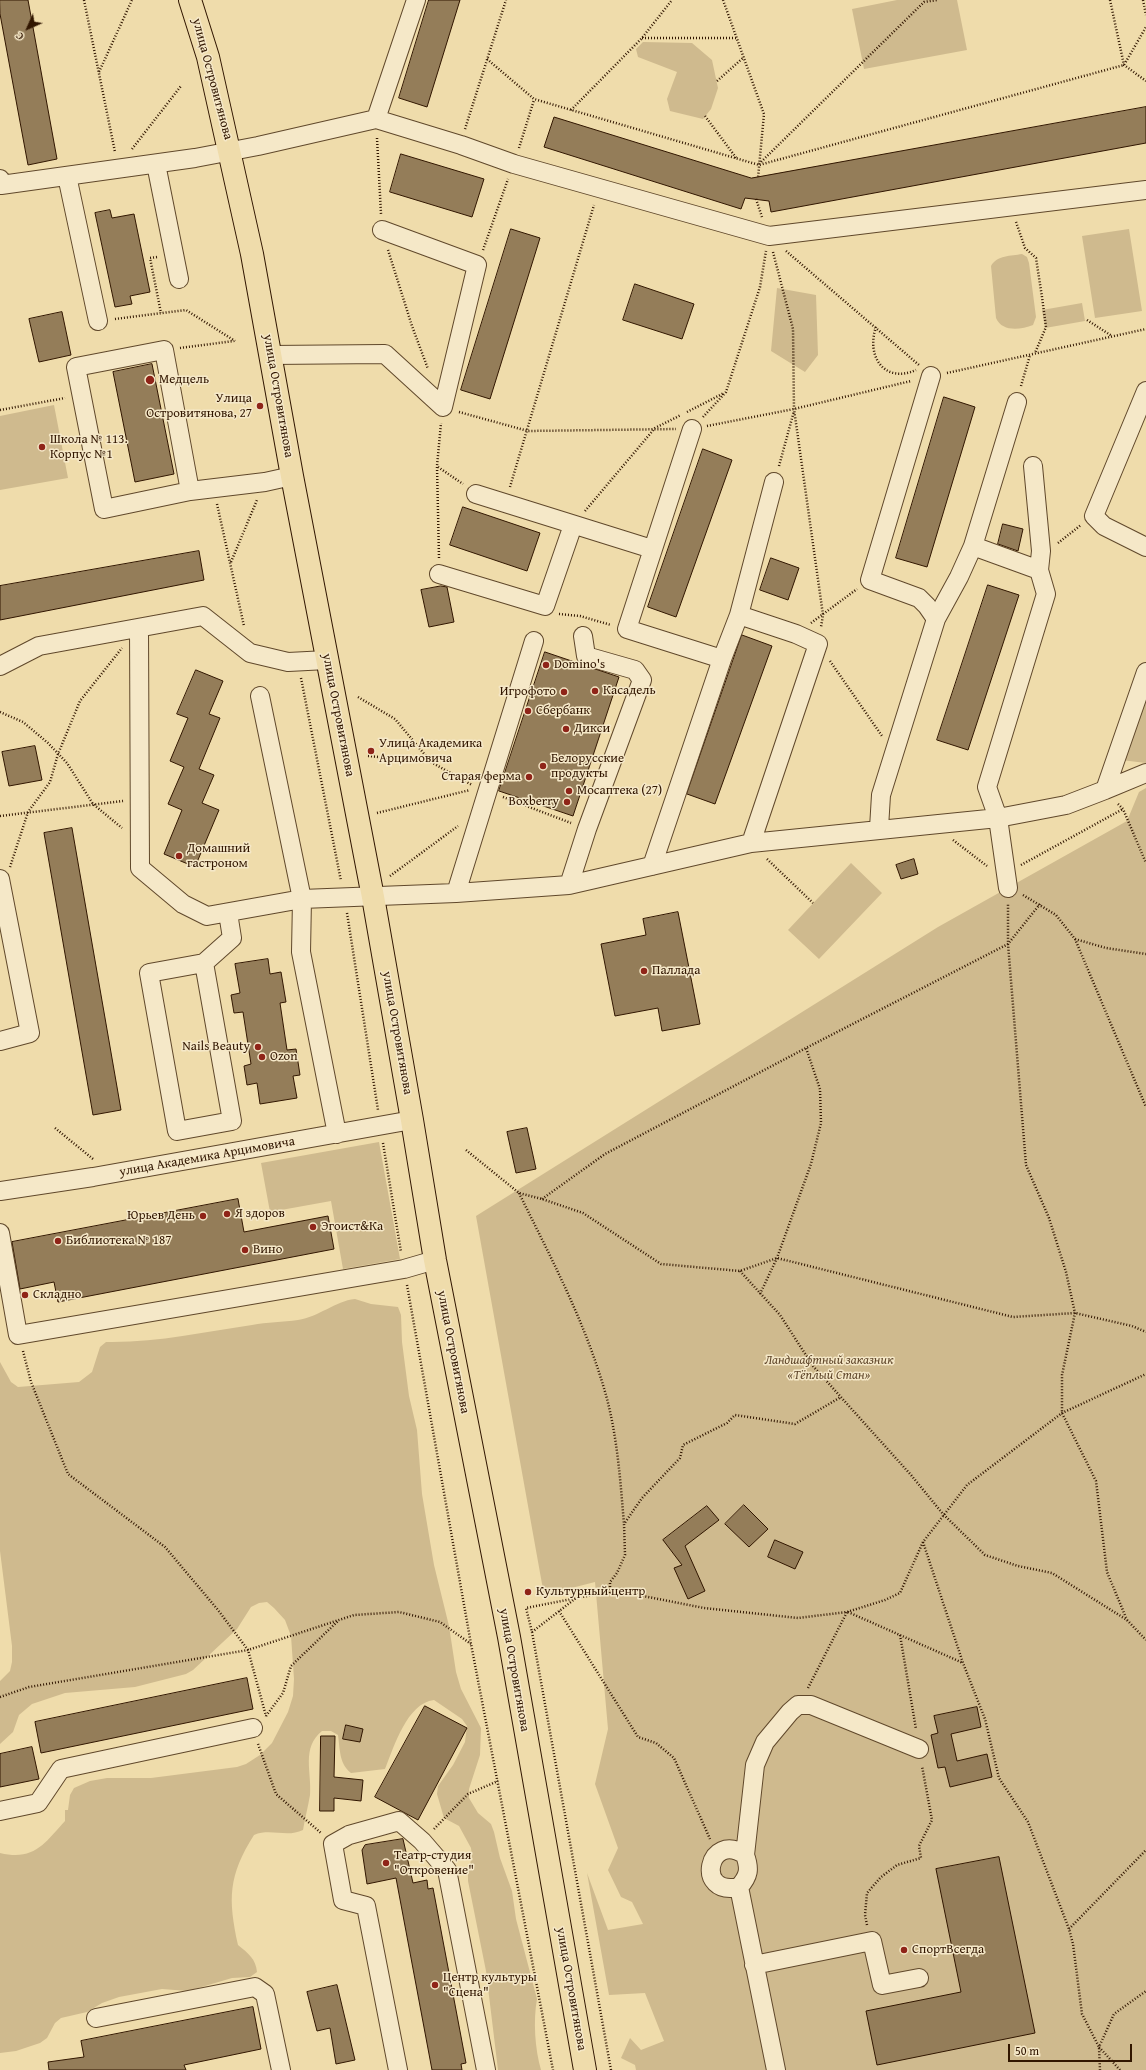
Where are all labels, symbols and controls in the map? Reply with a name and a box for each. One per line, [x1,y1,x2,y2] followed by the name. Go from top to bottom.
[8,8,48,48] north arrow
[188,17,236,141] street label: улица Островитянова
[12,29,27,44] text: С
[259,333,297,459] street label: улица Островитянова
[159,372,209,388] place label: Медцель
[144,374,156,386] marker: Медцель
[146,391,252,422] place label: Улица Островитянова, 27
[255,401,265,411] marker: Улица Островитянова, 27
[50,432,128,463] place label: Школа № 113. Корпус №1
[37,442,47,452] marker: Школа № 113. Корпус №1
[318,652,358,778] street label: улица Островитянова
[554,657,605,673] place label: Domino's
[541,660,551,670] marker: Domino's
[603,683,656,699] place label: Касадель
[500,684,556,700] place label: Игрофото
[590,686,600,696] marker: Касадель
[559,687,569,697] marker: Игрофото
[536,703,590,719] place label: Сбербанк
[523,706,533,716] marker: Сбербанк
[574,721,610,737] place label: Дикси
[561,724,571,734] marker: Дикси
[379,736,482,767] place label: Улица Академика Арцимовича
[366,746,376,756] marker: Улица Академика Арцимовича
[551,751,624,782] place label: Белорусские продукты
[538,761,548,771] marker: Белорусские продукты
[442,769,521,785] place label: Старая ферма
[524,772,534,782] marker: Старая ферма
[577,783,662,799] place label: Мосаптека (27)
[564,786,574,796] marker: Мосаптека (27)
[509,794,559,810] place label: Boxberry
[562,797,572,807] marker: Boxberry
[187,841,250,872] place label: Домашний гастроном
[174,851,184,861] marker: Домашний гастроном
[652,963,700,979] place label: Паллада
[639,966,649,976] marker: Паллада
[378,970,416,1096] street label: улица Островитянова
[182,1039,250,1055] place label: Nails Beauty
[253,1042,263,1052] marker: Nails Beauty
[270,1049,298,1065] place label: Ozon
[257,1052,267,1062] marker: Ozon
[118,1134,296,1180] street label: улица Академика Арцимовича
[235,1206,285,1222] place label: Я здоров
[127,1208,195,1224] place label: Юрьев День
[222,1209,232,1219] marker: Я здоров
[198,1211,208,1221] marker: Юрьев День
[321,1219,383,1235] place label: Эгоист&Ка
[308,1222,318,1232] marker: Эгоист&Ка
[66,1233,171,1249] place label: Библиотека № 187
[53,1236,63,1246] marker: Библиотека № 187
[253,1242,282,1258] place label: Вино
[240,1245,250,1255] marker: Вино
[33,1287,81,1303] place label: Складно
[433,1289,473,1415] street label: улица Островитянова
[20,1290,30,1300] marker: Складно
[764,1353,894,1384] park label: Ландшафтный заказник «Тёплый Стан»
[536,1584,645,1600] place label: Культурный центр
[523,1587,533,1597] marker: Культурный центр
[495,1607,533,1733] street label: улица Островитянова
[394,1848,474,1879] place label: Театр-студия "Откровение"
[381,1858,391,1868] marker: Театр-студия "Откровение"
[552,1926,590,2052] street label: улица Островитянова
[912,1942,984,1958] place label: СпортВсегда
[899,1945,909,1955] marker: СпортВсегда
[443,1970,537,2001] place label: Центр культуры "Сцена"
[430,1980,440,1990] marker: Центр культуры "Сцена"
[1010,2036,1134,2062] scale bar
[1015,2042,1039,2059] text: 50 m

